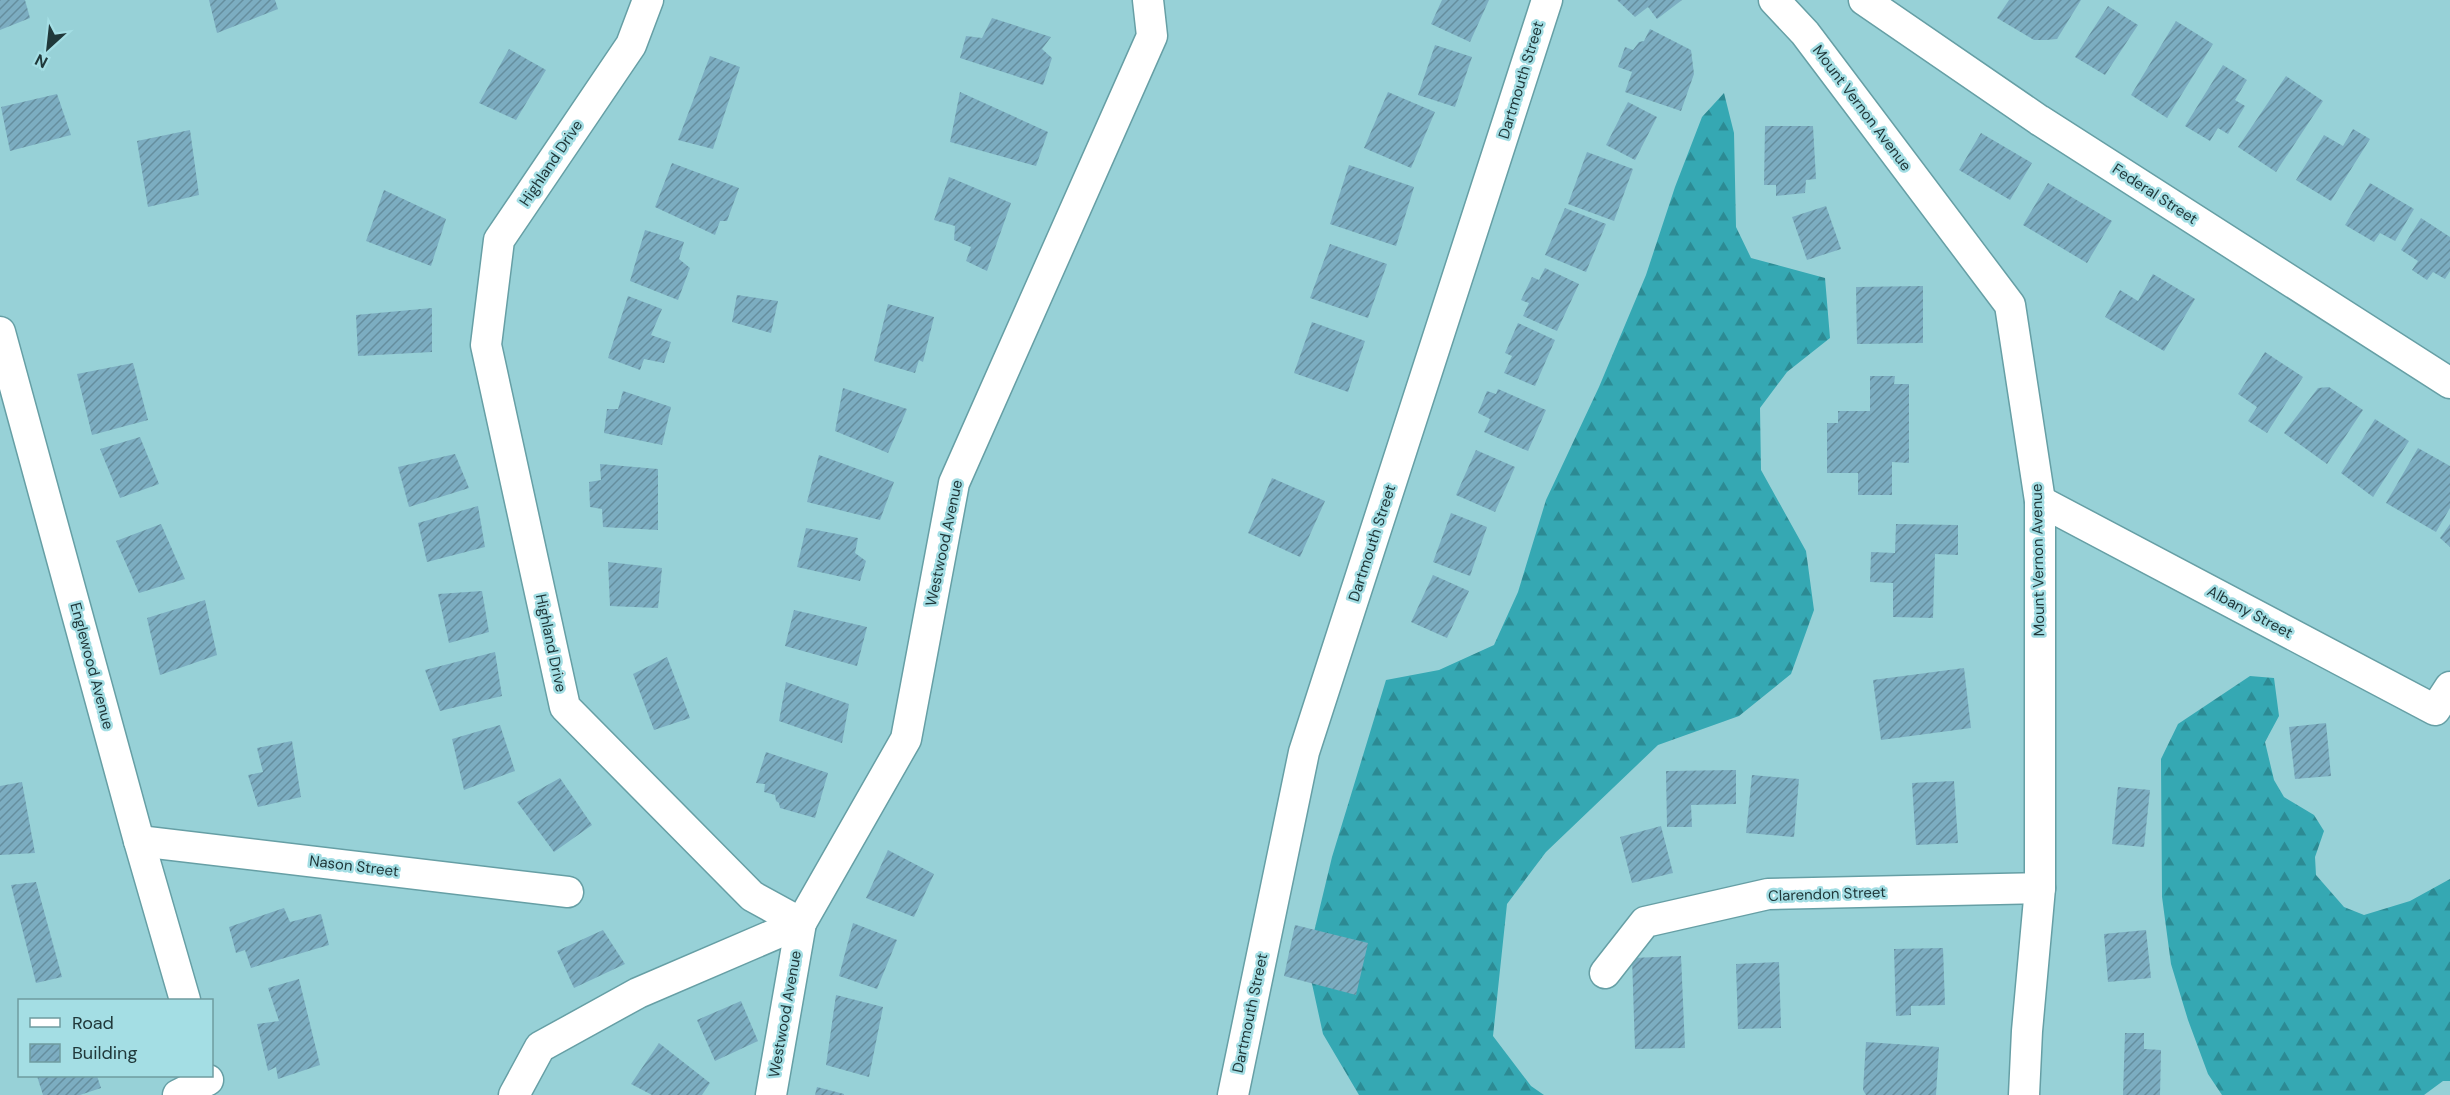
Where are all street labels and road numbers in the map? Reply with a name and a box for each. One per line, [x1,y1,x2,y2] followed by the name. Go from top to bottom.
[1494,19,1548,141] street label: Dartmouth Street
[1808,41,1916,175] street label: Mount Vernon Avenue
[515,116,587,210] street label: Highland Drive
[2109,159,2202,229] street label: Federal Street
[921,478,967,608] street label: Westwood Avenue
[1344,482,1400,604] street label: Dartmouth Street
[2027,483,2049,637] street label: Mount Vernon Avenue
[2204,581,2296,643] street label: Albany Street
[531,592,571,694] street label: Highland Drive
[65,600,119,732] street label: Englewood Avenue
[308,851,400,881] street label: Nason Street
[1768,882,1886,906] street label: Clarendon Street
[764,949,806,1079] street label: Westwood Avenue
[1228,951,1272,1075] street label: Dartmouth Street

